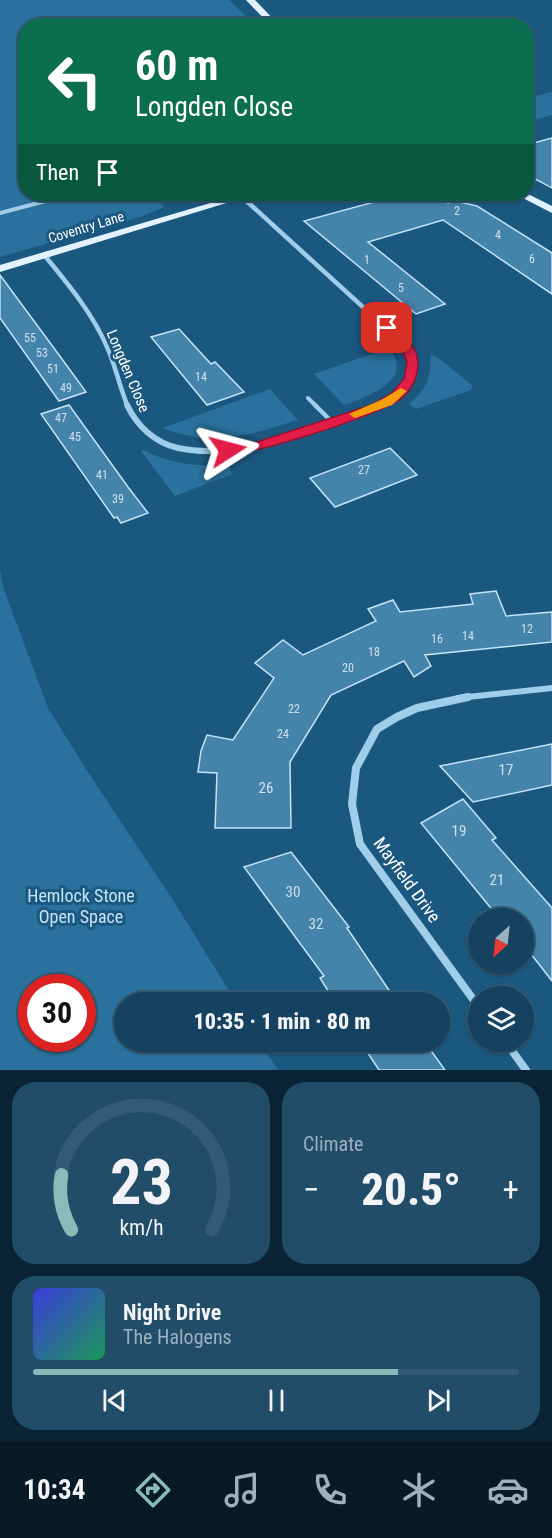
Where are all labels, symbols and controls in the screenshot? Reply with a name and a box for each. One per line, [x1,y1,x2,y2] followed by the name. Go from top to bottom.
[135,41,218,90] text: 60 m
[36,42,114,120] icon: left
[135,91,293,123] text: Longden Close
[91,156,124,189] icon: arrive
[36,160,79,185] text: Then
[454,204,460,218] house number: 2
[46,208,126,246] street label: Coventry Lane
[495,228,501,242] house number: 4
[529,252,535,266] house number: 6
[364,253,370,267] house number: 1
[398,281,404,295] house number: 5
[361,302,412,353] pin
[370,311,403,344] icon: arrive
[103,327,153,415] street label: Longden Close
[24,331,36,345] house number: 55
[36,346,48,360] house number: 53
[47,362,59,376] house number: 51
[195,370,207,384] house number: 14
[60,381,72,395] house number: 49
[55,411,67,425] house number: 47
[196,418,260,482] position arrow
[69,430,81,444] house number: 45
[358,463,370,477] house number: 27
[96,468,108,482] house number: 41
[112,492,124,506] house number: 39
[521,622,533,636] house number: 12
[462,629,474,643] house number: 14
[431,632,443,646] house number: 16
[368,645,380,659] house number: 18
[342,661,354,675] house number: 20
[288,702,300,716] house number: 22
[277,727,289,741] house number: 24
[499,761,513,779] house number: 17
[259,779,273,797] house number: 26
[452,822,466,840] house number: 19
[370,833,445,926] street label: Mayfield Drive
[490,871,504,889] house number: 21
[286,883,300,901] house number: 30
[27,885,135,927] park label: Hemlock Stone Open Space
[468,908,534,974] north arrow
[468,908,534,1052] map controls
[309,915,323,933] house number: 32
[18,974,96,1052] speed limit sign: 30
[468,986,534,1052] button: layers
[194,1009,370,1034] text: 10:35 · 1 min · 80 m
[303,1132,363,1156] text: Climate
[109,1146,173,1219] text: 23
[361,1163,461,1216] text: 20.5°
[303,1170,320,1209] text: −
[503,1170,519,1209] text: +
[119,1215,163,1240] text: km/h
[123,1300,221,1325] text: Night Drive
[123,1325,232,1349] text: The Halogens
[98,1384,131,1417] icon: previous
[260,1384,293,1417] icon: pause
[422,1384,455,1417] icon: next
[132,1469,174,1511] icon: directions
[221,1469,263,1511] icon: music
[309,1469,351,1511] icon: phone
[398,1469,440,1511] icon: climate
[487,1469,529,1511] icon: car
[23,1474,85,1506] text: 10:34

